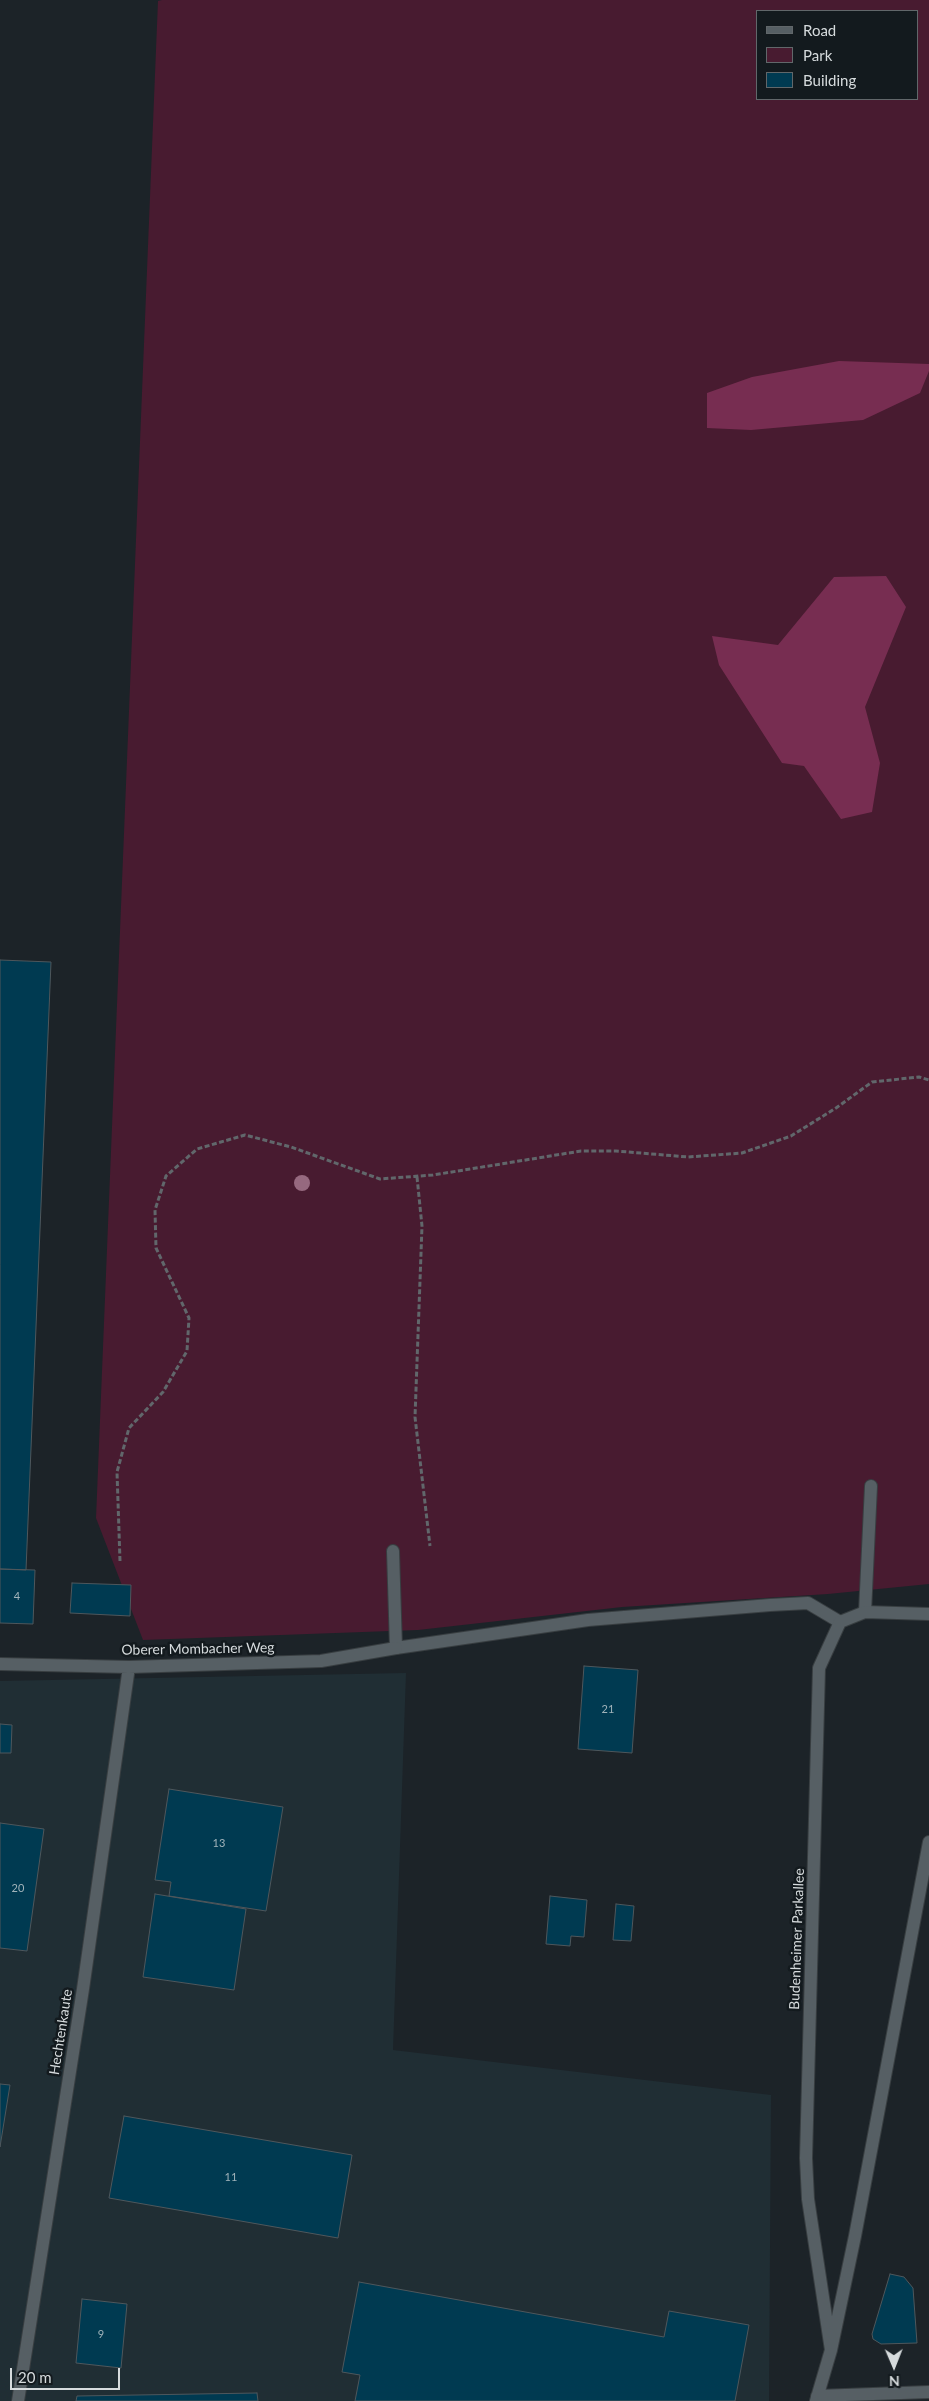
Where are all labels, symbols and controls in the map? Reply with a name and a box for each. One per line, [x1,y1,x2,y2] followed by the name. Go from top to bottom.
[756,10,919,100] legend
[803,21,836,39] text: Road
[803,46,832,64] text: Park
[803,71,856,89] text: Building
[14,1589,20,1603] house number: 4
[121,1639,275,1659] street label: Oberer Mombacher Weg
[602,1702,614,1716] house number: 21
[213,1836,225,1850] house number: 13
[786,1868,808,2010] street label: Budenheimer Parkallee
[12,1881,24,1895] house number: 20
[46,1988,76,2076] street label: Hechtenkaute
[225,2170,237,2184] house number: 11
[98,2327,104,2341] house number: 9
[869,2341,919,2391] north arrow
[12,2358,122,2390] scale bar
[18,2368,52,2386] text: 20 m
[889,2373,900,2390] text: N

